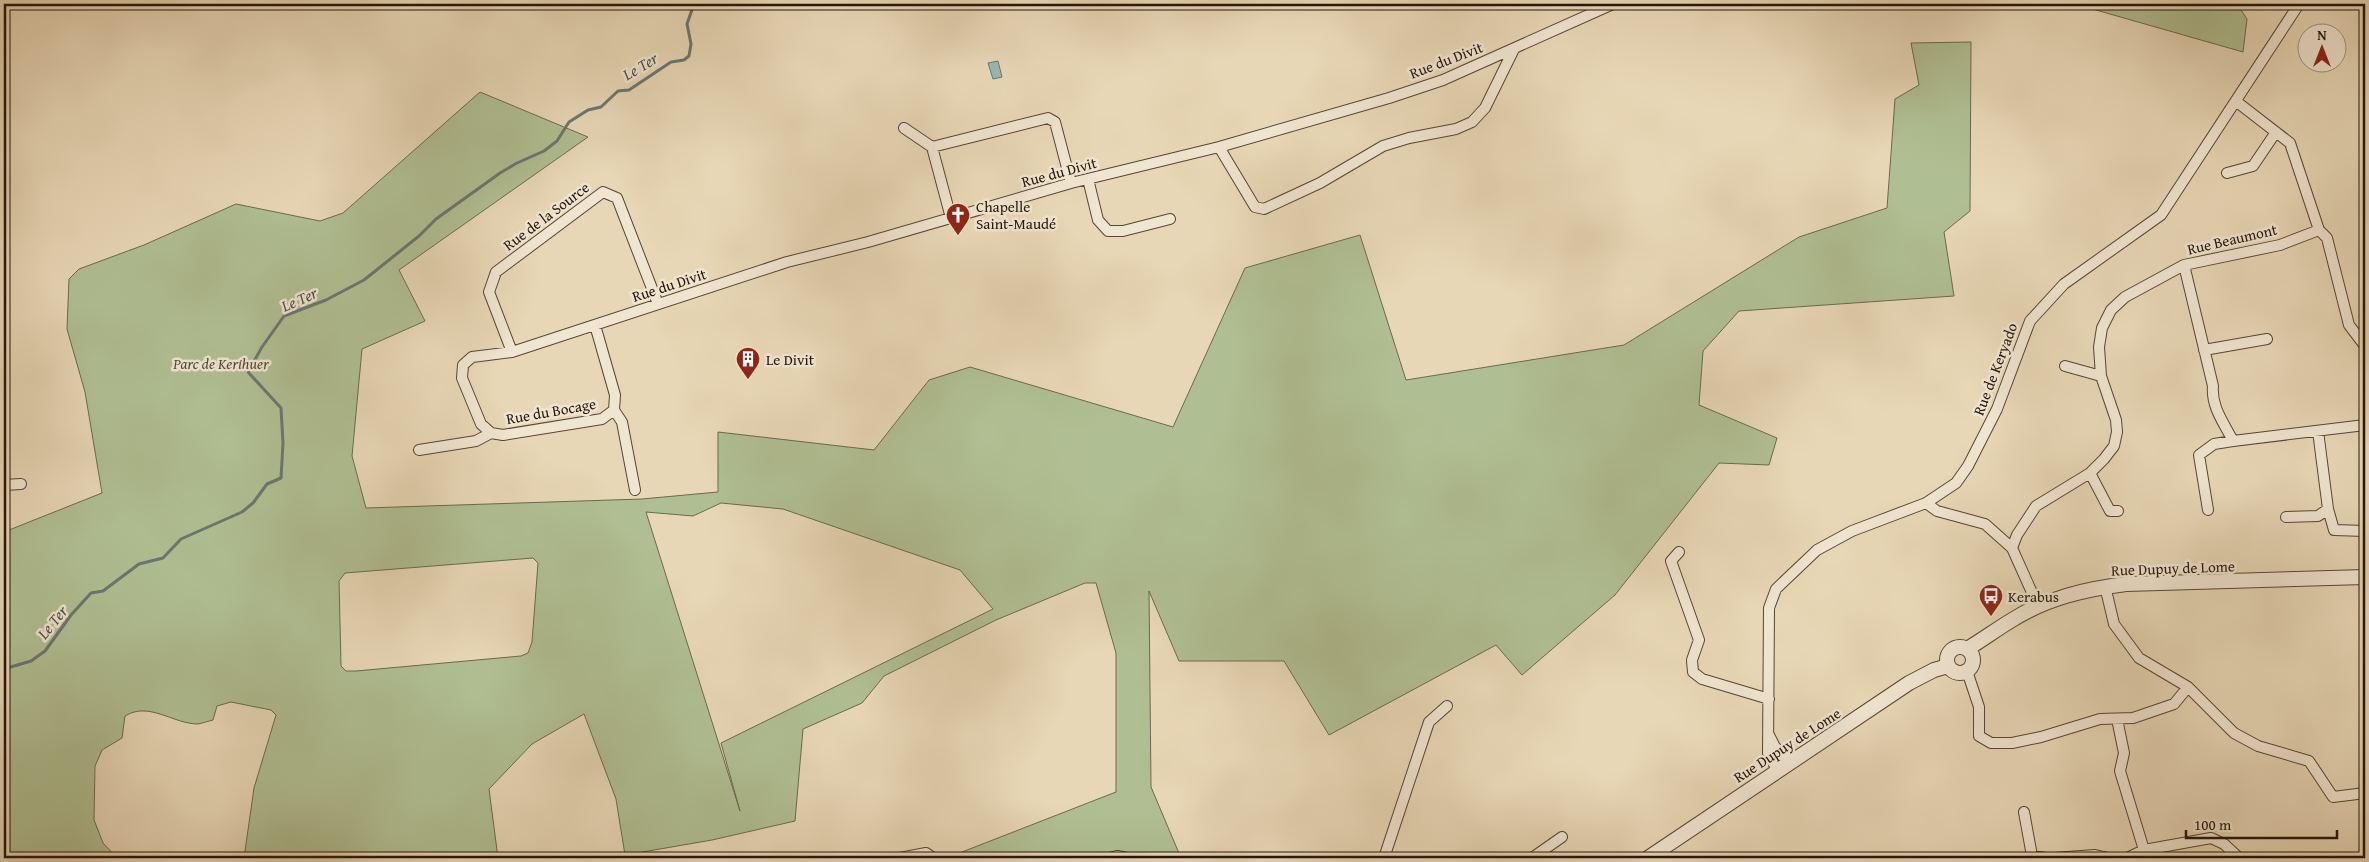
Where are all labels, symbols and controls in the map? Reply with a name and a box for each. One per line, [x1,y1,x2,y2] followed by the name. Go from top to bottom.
[2296,22,2346,72] north arrow
[2317,25,2327,45] text: N
[1406,36,1486,84] street label: Rue du Divit
[617,46,663,86] water label: Le Ter
[1019,152,1099,192] street label: Rue du Divit
[499,177,593,255] street label: Rue de la Source
[976,196,1056,234] place label: Chapelle Saint-Maudé
[945,202,971,236] church icon: Chapelle Saint-Maudé
[2185,218,2280,260] street label: Rue Beaumont
[629,263,709,307] street label: Rue du Divit
[276,280,322,318] water label: Le Ter
[1968,319,2022,418] street label: Rue de Keryado
[735,346,761,380] building icon: Le Divit
[766,349,815,370] place label: Le Divit
[172,353,269,374] park label: Parc de Kerihuer
[504,393,598,429] street label: Rue du Bocage
[2111,555,2235,581] street label: Rue Dupuy de Lome
[1978,583,2004,617] bus stop icon: Kerabus
[2008,586,2059,607] place label: Kerabus
[30,599,74,645] water label: Le Ter
[1729,702,1845,788] street label: Rue Dupuy de Lome
[2186,807,2338,839] scale bar
[2194,814,2232,835] text: 100 m

